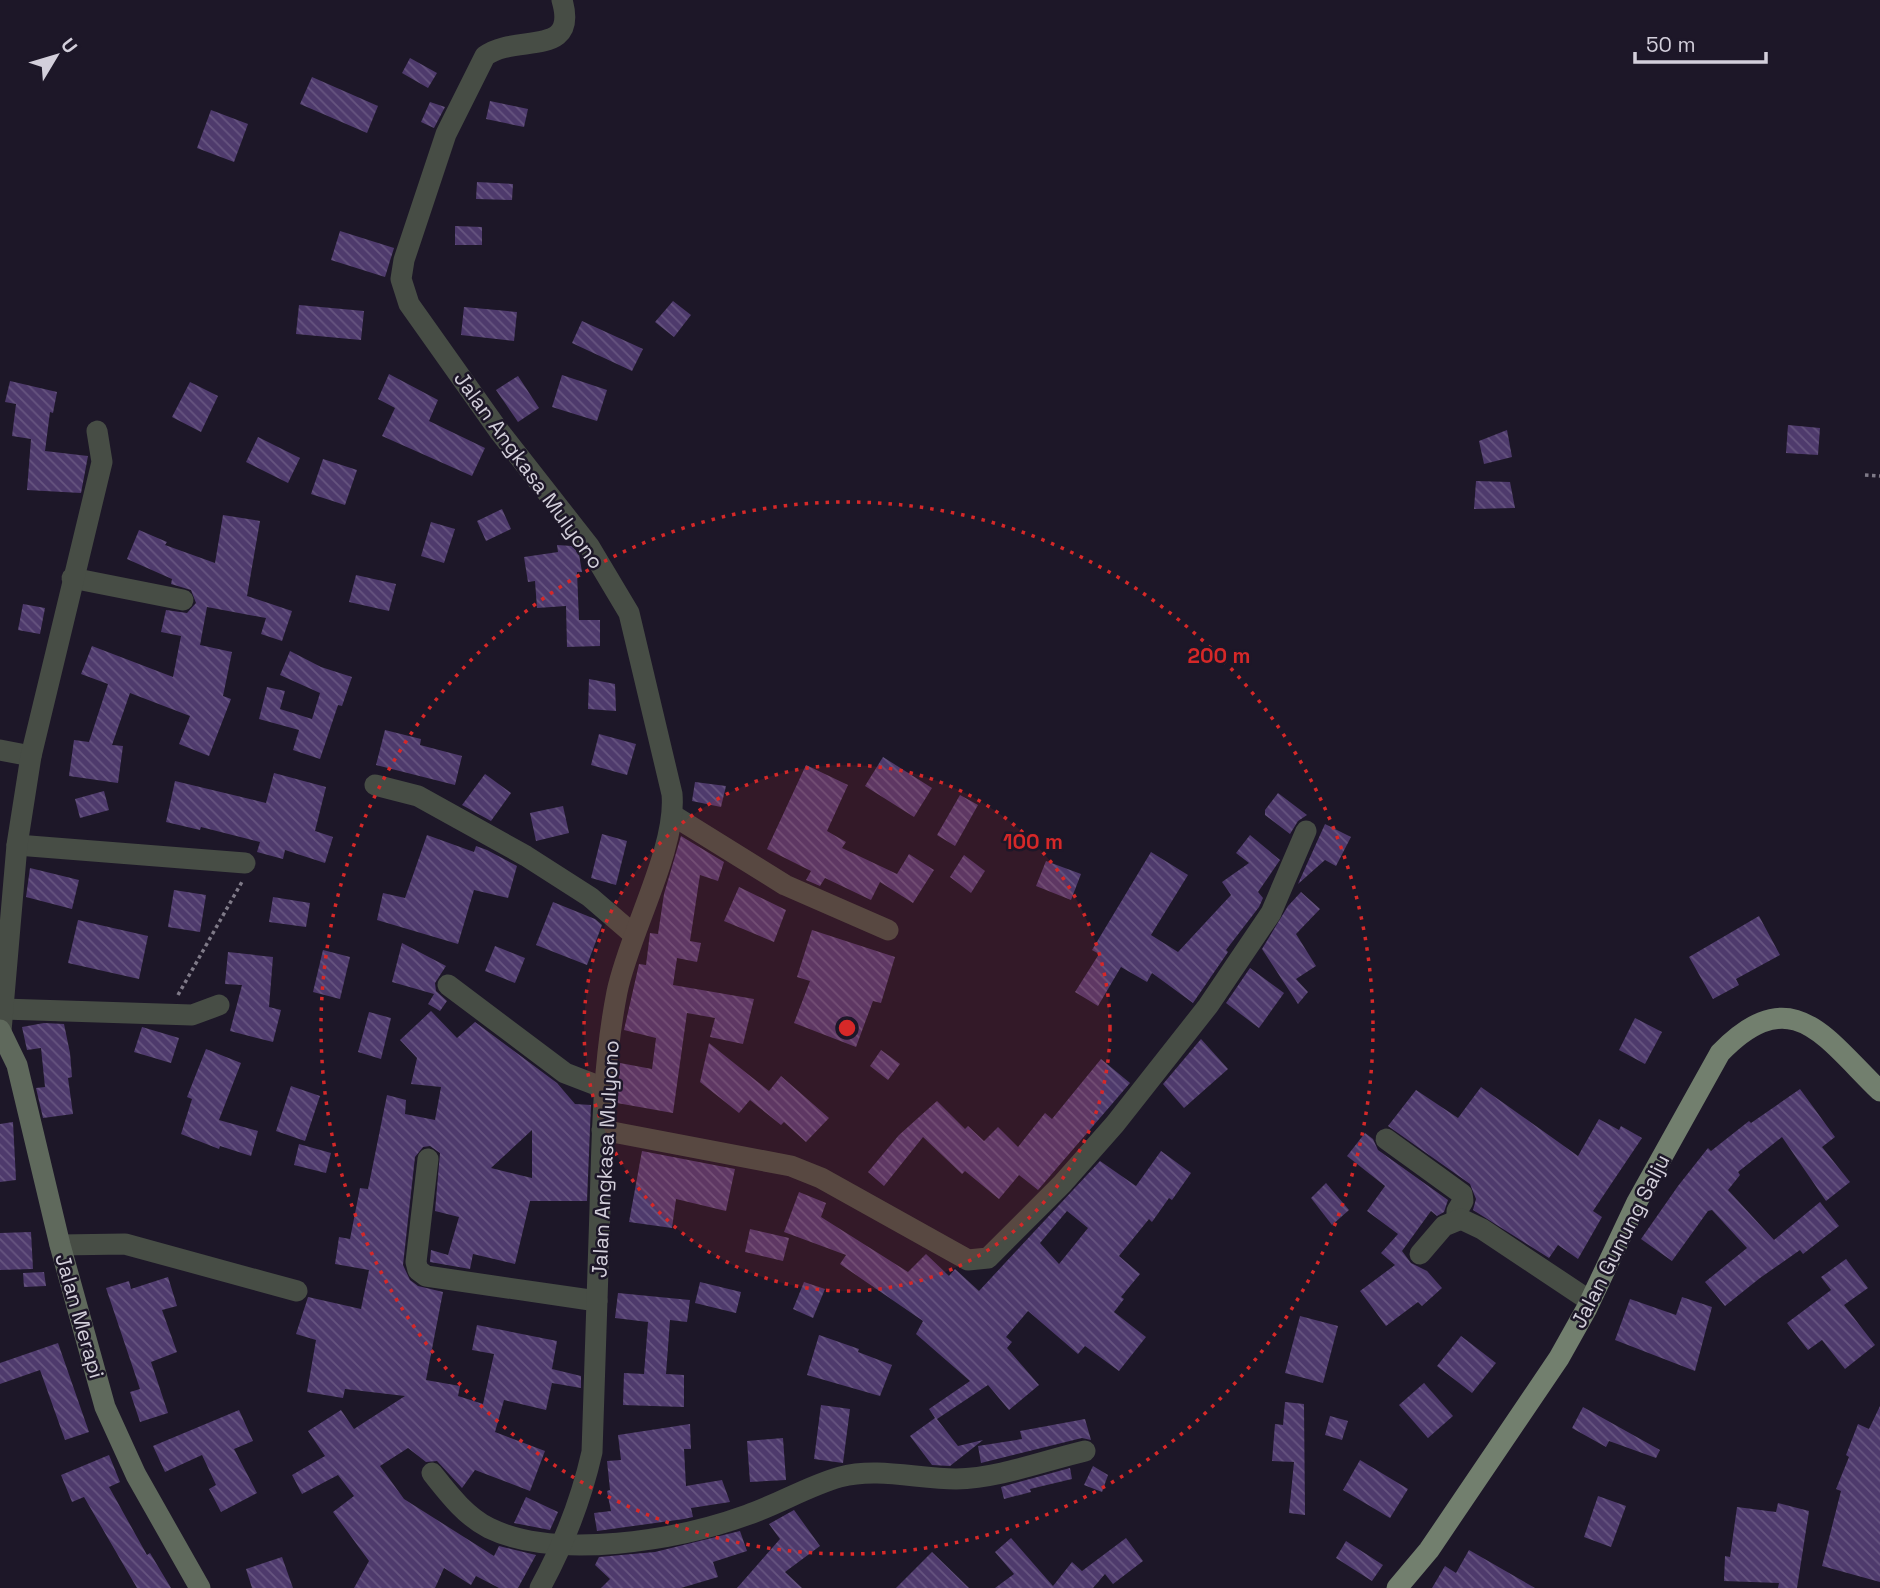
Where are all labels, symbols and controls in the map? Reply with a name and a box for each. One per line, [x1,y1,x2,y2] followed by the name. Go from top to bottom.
[21,21,91,91] north arrow
[1635,21,1766,65] scale bar
[1646,31,1696,58] text: 50 m
[55,33,83,59] text: U
[448,366,610,574] street label: Jalan Angkasa Mulyono
[1188,642,1250,669] text: 200 m
[1003,828,1063,855] text: 100 m
[835,1016,859,1040] centre of rings
[585,1039,625,1279] street label: Jalan Angkasa Mulyono
[1564,1149,1676,1333] street label: Jalan Gunung Salju
[49,1251,111,1381] street label: Jalan Merapi

